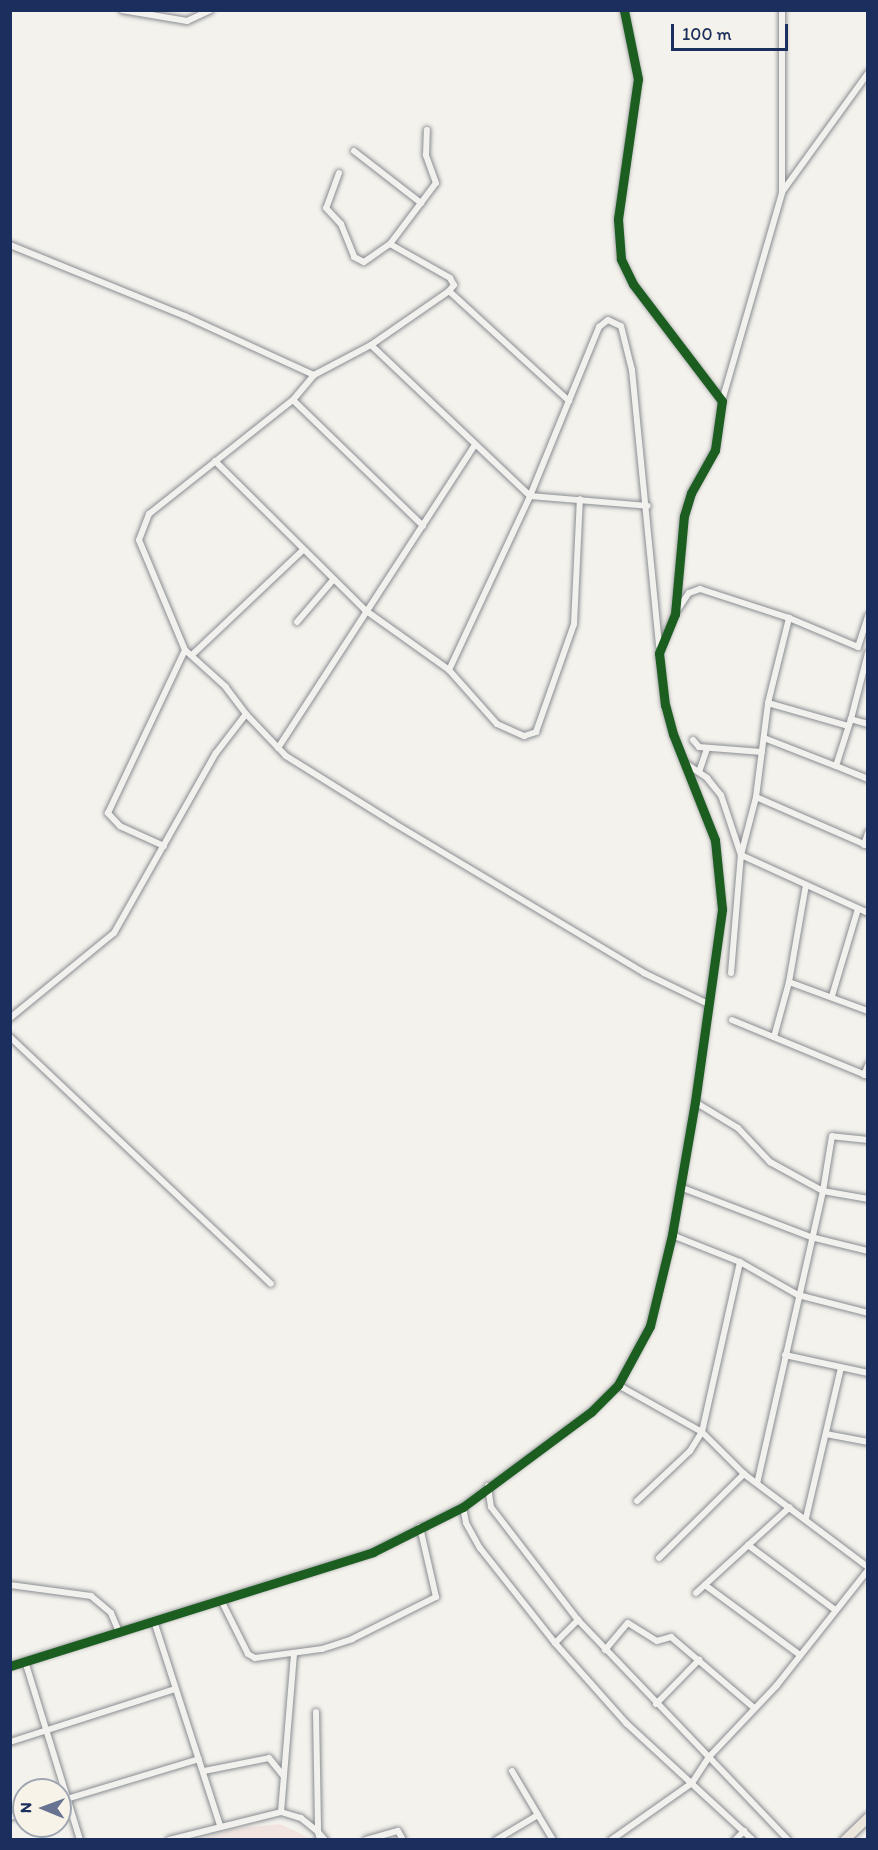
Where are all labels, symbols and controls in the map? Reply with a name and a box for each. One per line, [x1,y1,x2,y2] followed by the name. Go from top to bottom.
[674,12,791,50] scale bar
[682,23,732,45] text: 100 m
[12,1778,72,1838] north arrow
[16,1802,35,1813] text: N

